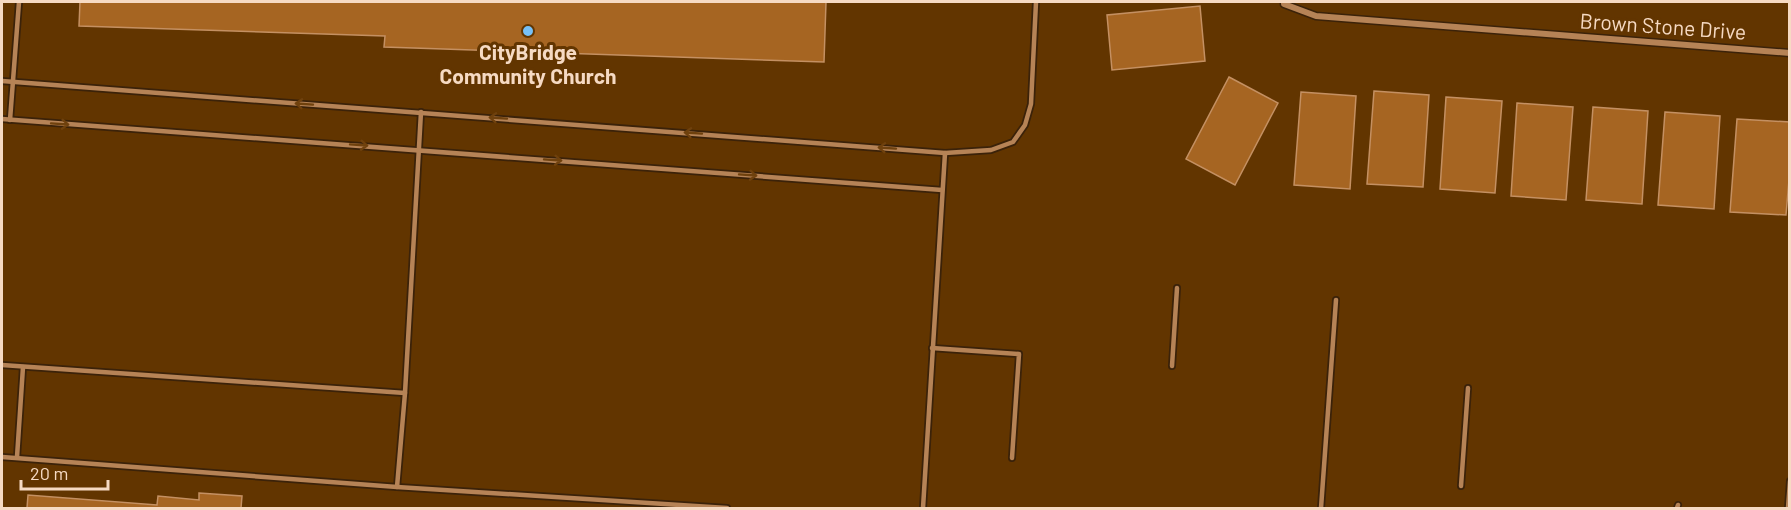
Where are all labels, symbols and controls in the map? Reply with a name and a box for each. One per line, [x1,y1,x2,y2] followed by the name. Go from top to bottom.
[1579,7,1747,44] street label: Brown Stone Drive
[521,24,535,38] marker: CityBridge Community Church
[440,39,616,88] place label: CityBridge Community Church
[294,98,314,109] one-way arrow
[489,113,509,124] one-way arrow
[49,119,69,130] one-way arrow
[683,127,703,138] one-way arrow
[349,140,369,151] one-way arrow
[878,142,898,153] one-way arrow
[543,155,563,166] one-way arrow
[737,170,757,181] one-way arrow
[21,453,108,491] scale bar
[30,462,68,484] text: 20 m

